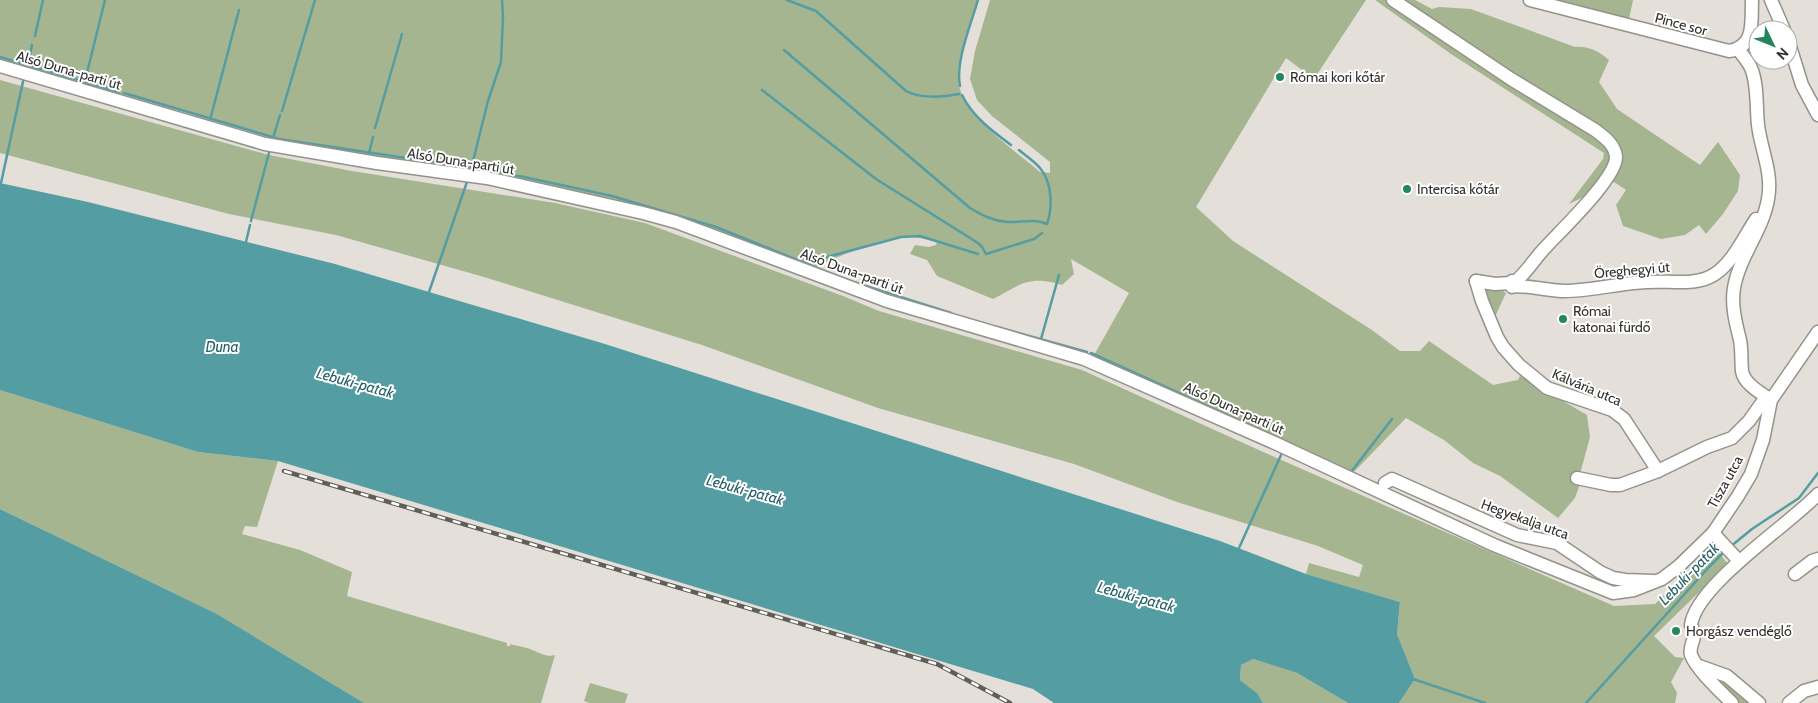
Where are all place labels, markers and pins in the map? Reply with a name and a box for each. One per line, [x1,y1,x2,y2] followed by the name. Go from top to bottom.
[1290,68,1386,86] place label: Római kori kőtár
[1274,71,1286,83] marker: Római kori kőtár
[1417,180,1500,198] place label: Intercisa kőtár
[1401,183,1413,195] marker: Intercisa kőtár
[1573,302,1651,336] place label: Római katonai fürdő
[1557,313,1569,325] marker: Római katonai fürdő
[1686,622,1792,640] place label: Horgász vendéglő
[1670,625,1682,637] marker: Horgász vendéglő

